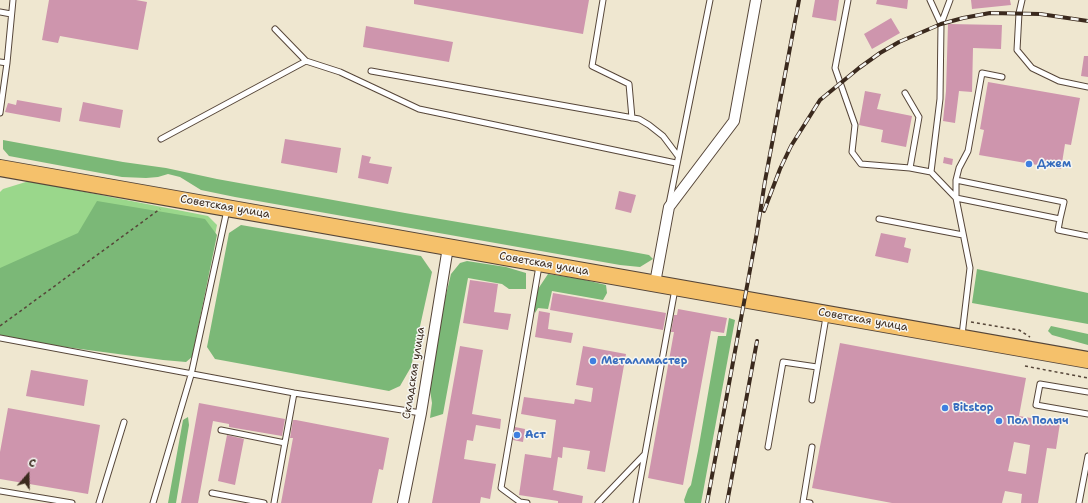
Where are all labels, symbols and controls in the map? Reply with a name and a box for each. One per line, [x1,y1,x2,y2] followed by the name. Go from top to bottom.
[1037,157,1071,171] place label: Джем
[1024,159,1034,169] marker: Джем
[179,193,271,221] street label: Советская улица
[498,250,590,278] street label: Советская улица
[817,306,909,334] street label: Советская улица
[400,326,428,420] street label: Складская улица
[601,354,687,368] place label: Металлмастер
[588,356,598,366] marker: Металлмастер
[953,401,993,415] place label: Bitstop
[940,403,950,413] marker: Bitstop
[1007,414,1068,428] place label: Пол Полыч
[994,416,1004,426] marker: Пол Полыч
[525,428,546,442] place label: Аст
[512,430,522,440] marker: Аст
[8,455,48,495] north arrow
[27,455,38,471] text: С

